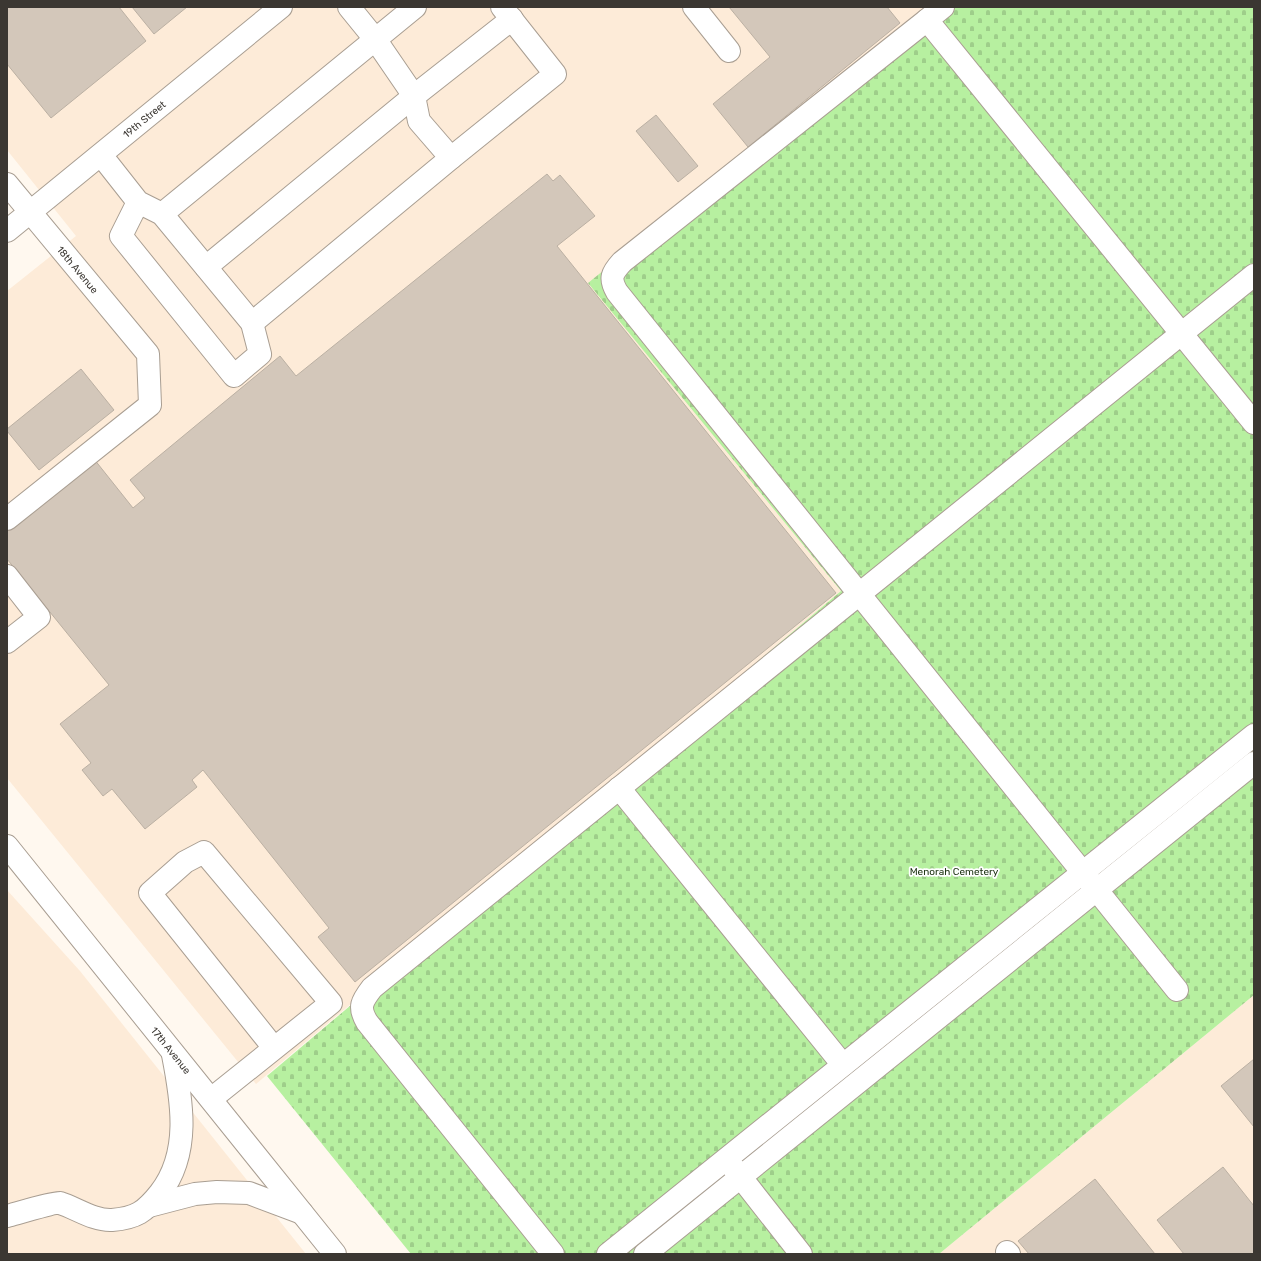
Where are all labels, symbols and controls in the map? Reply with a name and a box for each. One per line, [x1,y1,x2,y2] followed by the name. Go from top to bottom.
[121,99,169,141] street label: 19th Street
[54,244,100,296] street label: 18th Avenue
[910,866,999,878] park label: Menorah Cemetery
[148,1025,193,1077] street label: 17th Avenue

